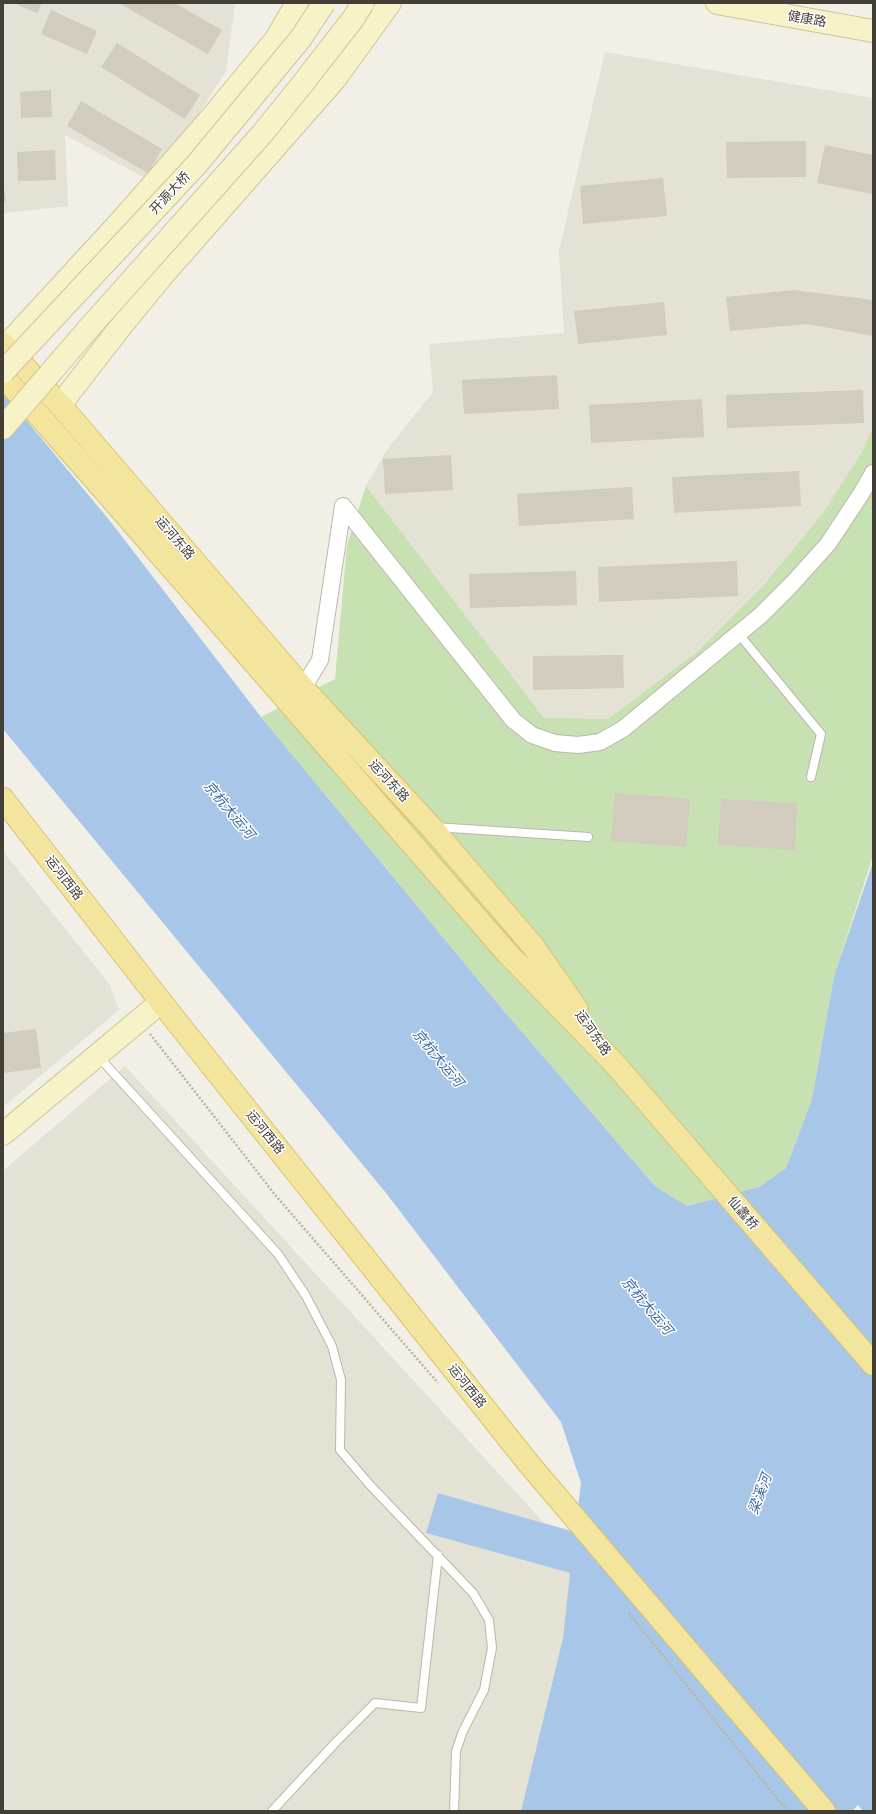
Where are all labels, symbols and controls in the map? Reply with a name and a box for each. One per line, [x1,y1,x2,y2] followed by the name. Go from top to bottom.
[786,8,828,30] street label: 健康路
[147,169,193,217] street label: 开源大桥
[152,513,198,563] street label: 运河东路
[366,757,412,805] street label: 运河东路
[200,778,258,842] water label: 京杭大运河
[42,853,86,903] street label: 运河西路
[572,1007,614,1059] street label: 运河东路
[409,1026,467,1090] water label: 京杭大运河
[243,1107,287,1157] street label: 运河西路
[724,1193,762,1233] street label: 仙蠡桥
[618,1274,676,1338] water label: 京杭大运河
[445,1361,489,1411] street label: 运河西路
[745,1471,775,1517] water label: 梁溪河

